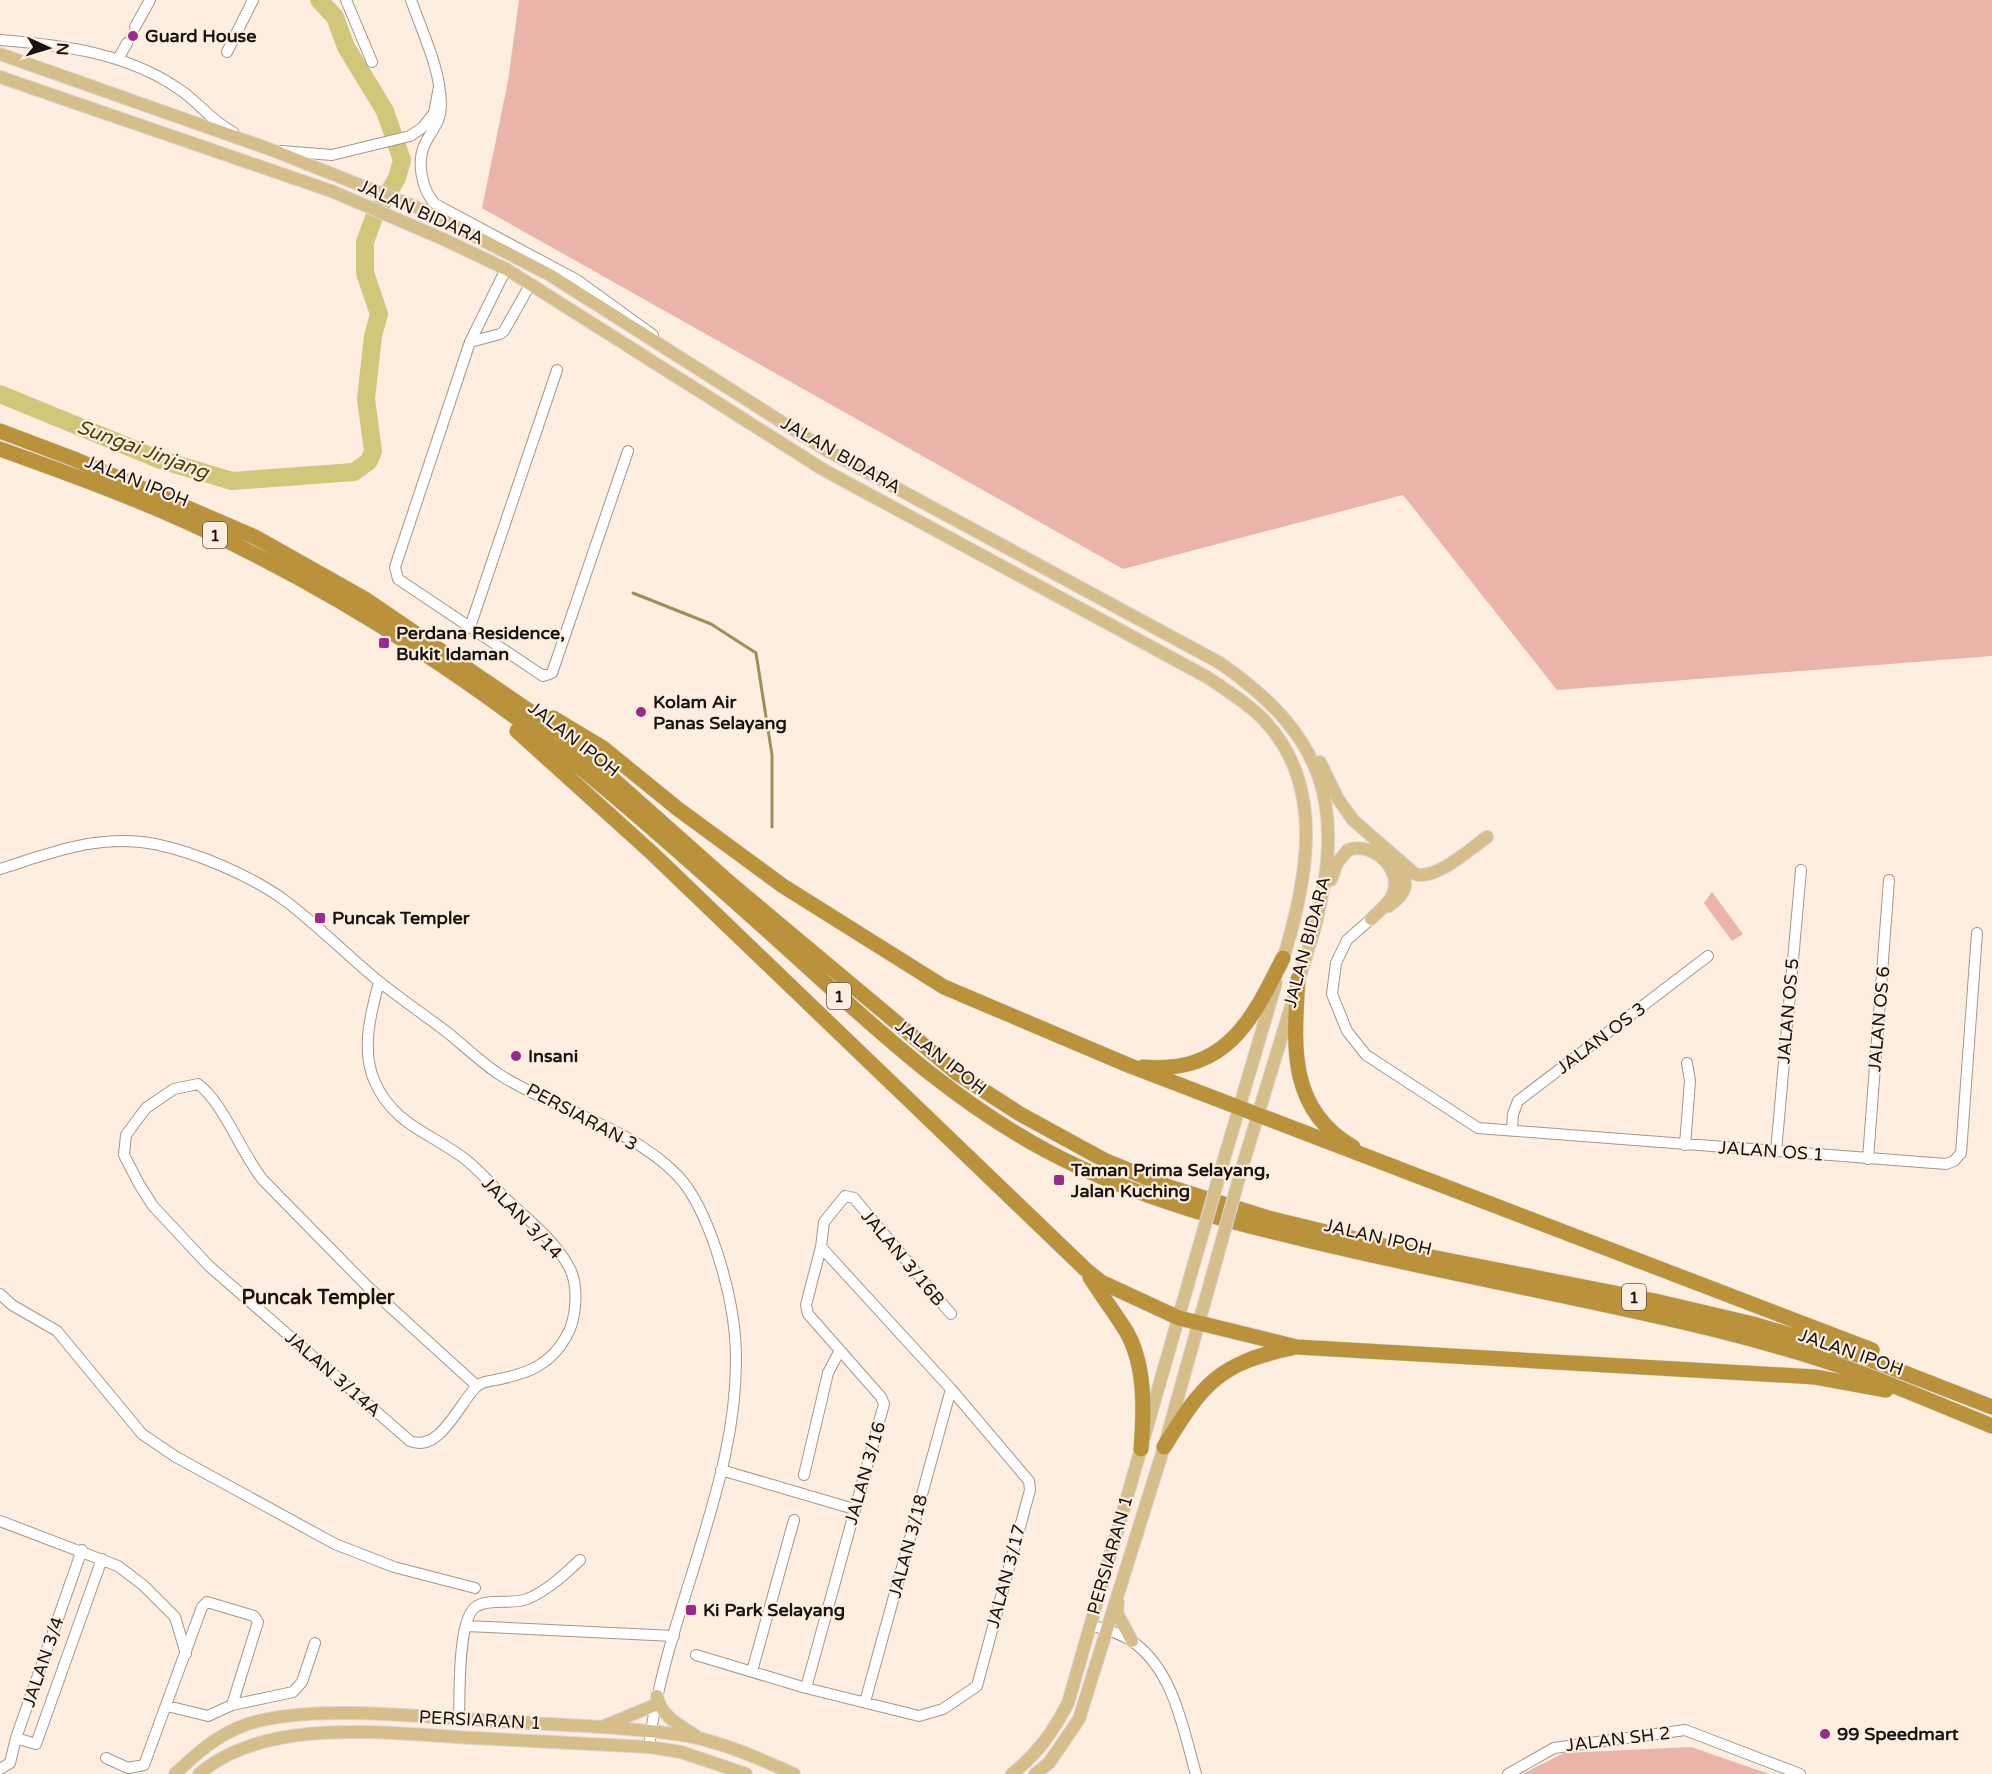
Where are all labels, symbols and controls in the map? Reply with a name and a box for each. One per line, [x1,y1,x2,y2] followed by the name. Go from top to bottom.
[18,18,78,78] north arrow
[145,25,256,47] place label: Guard House
[126,29,140,43] marker: Guard House
[52,42,72,56] text: N
[355,175,487,249] street label: JALAN BIDARA
[777,412,905,498] street label: JALAN BIDARA
[74,415,213,485] water label: Sungai Jinjang
[82,450,192,512] street label: JALAN IPOH
[203,522,227,548] road number: 1
[396,622,565,665] place label: Perdana Residence, Bukit Idaman
[377,636,391,650] marker: Perdana Residence, Bukit Idaman
[653,691,787,734] place label: Kolam Air Panas Selayang
[524,697,624,781] street label: JALAN IPOH
[634,705,648,719] marker: Kolam Air Panas Selayang
[1279,874,1335,1010] street label: JALAN BIDARA
[332,907,471,929] place label: Puncak Templer
[313,911,327,925] marker: Puncak Templer
[1772,957,1804,1065] street label: JALAN OS 5
[1863,965,1895,1073] street label: JALAN OS 6
[827,983,851,1009] road number: 1
[1552,997,1650,1079] street label: JALAN OS 3
[891,1015,991,1099] street label: JALAN IPOH
[528,1045,578,1067] place label: Insani
[509,1049,523,1063] marker: Insani
[523,1078,641,1156] street label: PERSIARAN 3
[1717,1136,1825,1166] street label: JALAN OS 1
[1070,1159,1270,1202] place label: Taman Prima Selayang, Jalan Kuching
[477,1172,567,1264] street label: JALAN 3/14
[1052,1173,1066,1187] marker: Taman Prima Selayang, Jalan Kuching
[856,1205,950,1311] street label: JALAN 3/16B
[1322,1214,1434,1260] street label: JALAN IPOH
[1622,1284,1646,1310] road number: 1
[242,1286,395,1310] district label: Puncak Templer
[1795,1324,1907,1380] street label: JALAN IPOH
[281,1326,385,1422] street label: JALAN 3/14A
[840,1419,890,1527] street label: JALAN 3/16
[884,1492,932,1600] street label: JALAN 3/18
[1083,1493,1137,1617] street label: PERSIARAN 1
[982,1522,1030,1630] street label: JALAN 3/17
[703,1599,845,1621] place label: Ki Park Selayang
[684,1603,698,1617] marker: Ki Park Selayang
[17,1614,69,1710] street label: JALAN 3/4
[418,1706,542,1734] street label: PERSIARAN 1
[1565,1722,1671,1756] street label: JALAN SH 2
[1837,1723,1959,1745] place label: 99 Speedmart
[1818,1727,1832,1741] marker: 99 Speedmart

